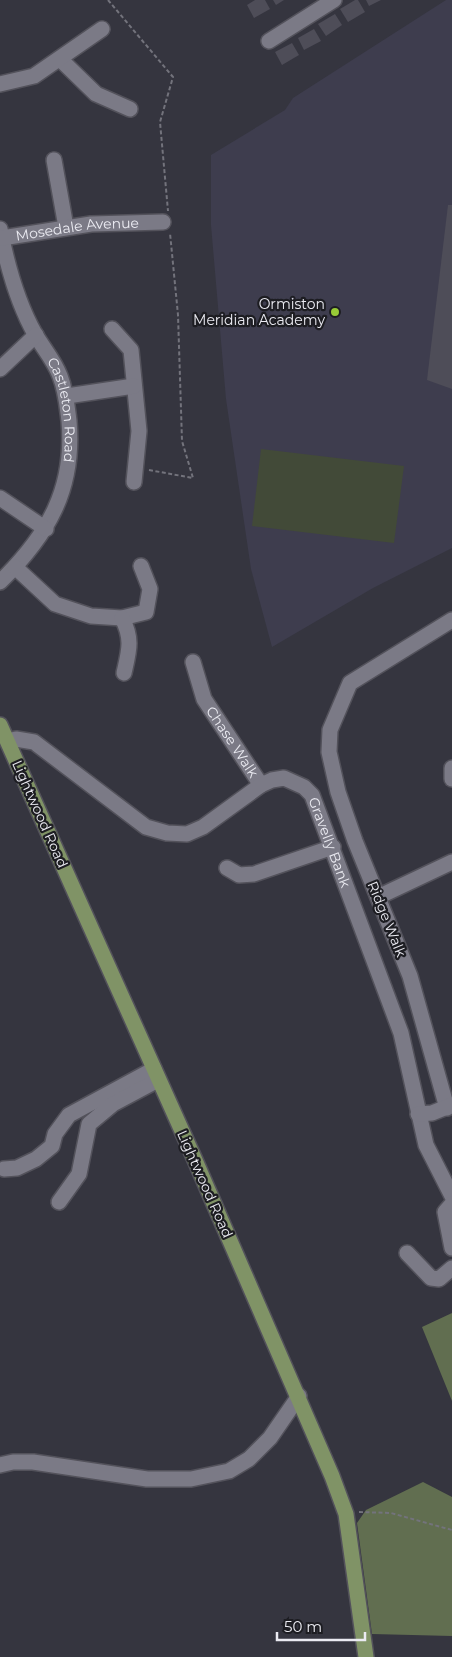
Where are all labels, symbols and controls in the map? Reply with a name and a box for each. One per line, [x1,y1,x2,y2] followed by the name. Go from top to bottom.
[14,214,139,245] street label: Mosedale Avenue
[193,295,325,329] place label: Ormiston Meridian Academy
[329,306,341,318] marker: Ormiston Meridian Academy
[43,354,79,463] street label: Castleton Road
[202,703,263,781] street label: Chase Walk
[8,757,72,871] street label: Lightwood Road
[305,794,355,891] street label: Gravelly Bank
[364,878,411,960] street label: Ridge Walk
[173,1127,237,1241] street label: Lightwood Road
[277,1610,364,1642] scale bar
[284,1617,322,1636] text: 50 m

